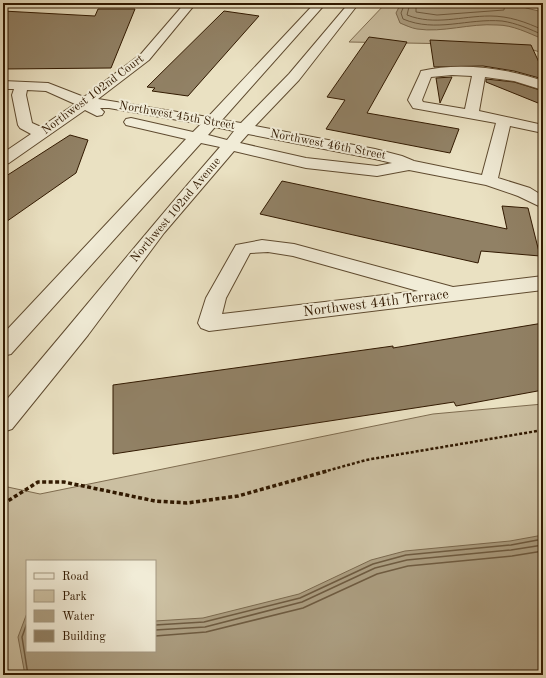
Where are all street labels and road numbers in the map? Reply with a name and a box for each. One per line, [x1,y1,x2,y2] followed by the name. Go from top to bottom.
[40,53,146,137] street label: Northwest 102nd Court
[118,99,236,132] street label: Northwest 45th Street
[269,128,387,162] street label: Northwest 46th Street
[129,155,224,265] street label: Northwest 102nd Avenue
[302,287,450,319] street label: Northwest 44th Terrace

